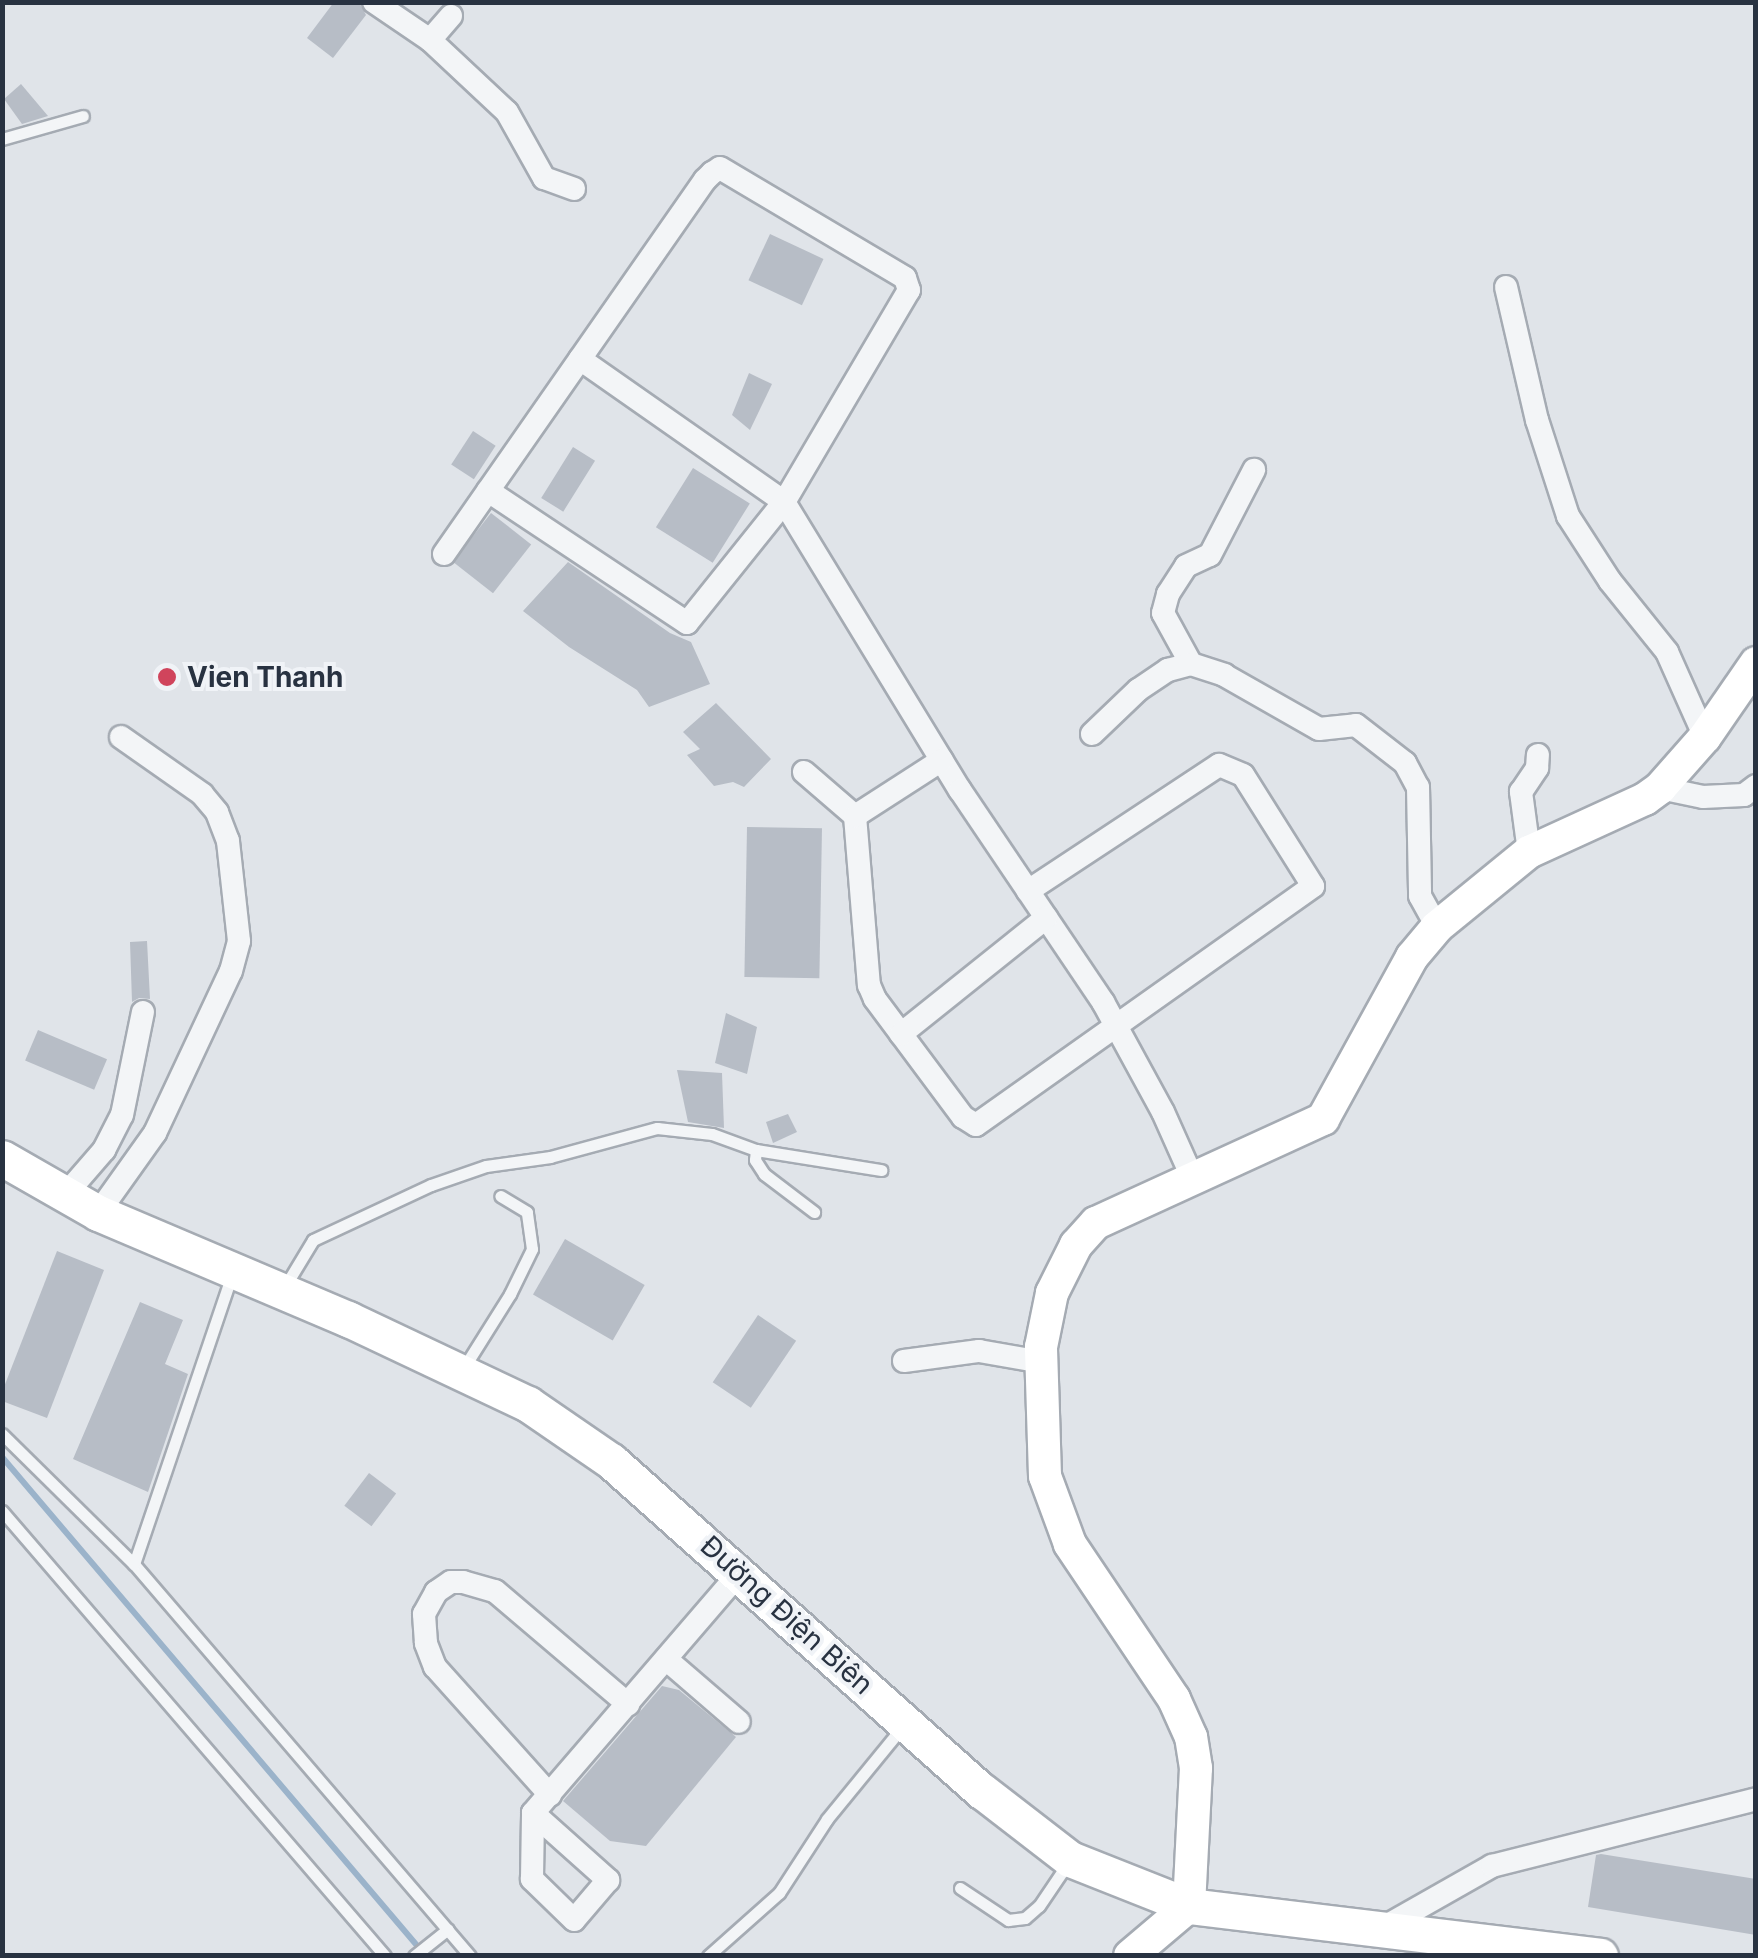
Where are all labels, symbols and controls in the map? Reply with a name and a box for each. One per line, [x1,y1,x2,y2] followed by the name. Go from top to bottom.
[187,660,343,694] place label: Vien Thanh
[156,666,178,688] marker: Vien Thanh
[694,1529,880,1701] street label: Đường Điện Biên

